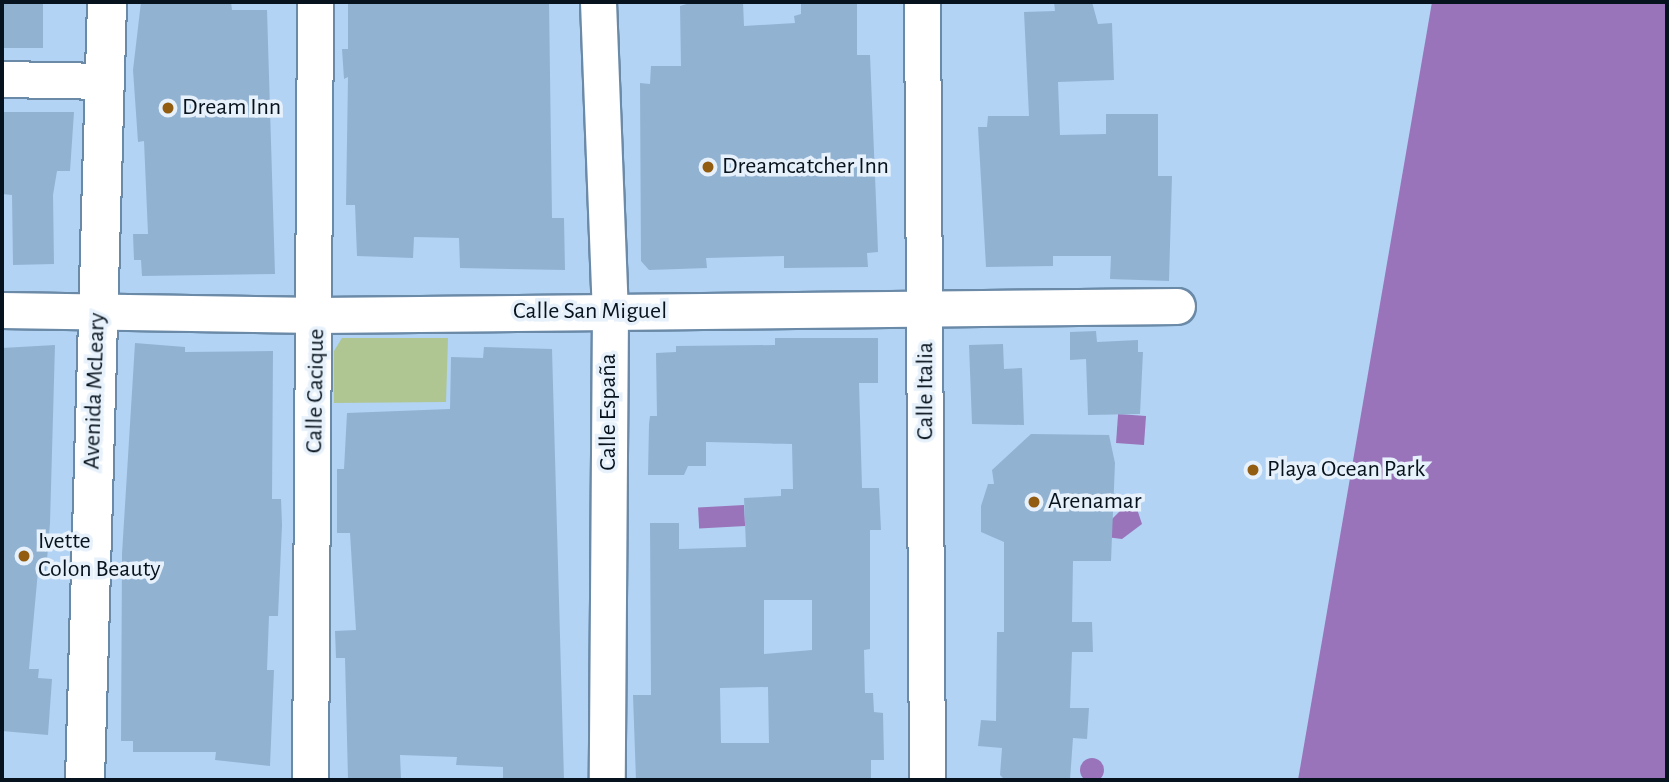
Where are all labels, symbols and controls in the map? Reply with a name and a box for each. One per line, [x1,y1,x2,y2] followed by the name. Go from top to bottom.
[182,94,281,122] place label: Dream Inn
[160,100,176,116] marker: Dream Inn
[722,153,889,181] place label: Dreamcatcher Inn
[700,159,716,175] marker: Dreamcatcher Inn
[513,298,667,326] street label: Calle San Miguel
[78,312,112,470] street label: Avenida McLeary
[301,328,331,454] street label: Calle Cacique
[912,342,940,440] street label: Calle Italia
[595,353,623,471] street label: Calle España
[1267,456,1425,484] place label: Playa Ocean Park
[1245,462,1261,478] marker: Playa Ocean Park
[1048,488,1141,516] place label: Arenamar
[1026,494,1042,510] marker: Arenamar
[38,528,161,584] place label: Ivette Colon Beauty
[16,548,32,564] marker: Ivette Colon Beauty

